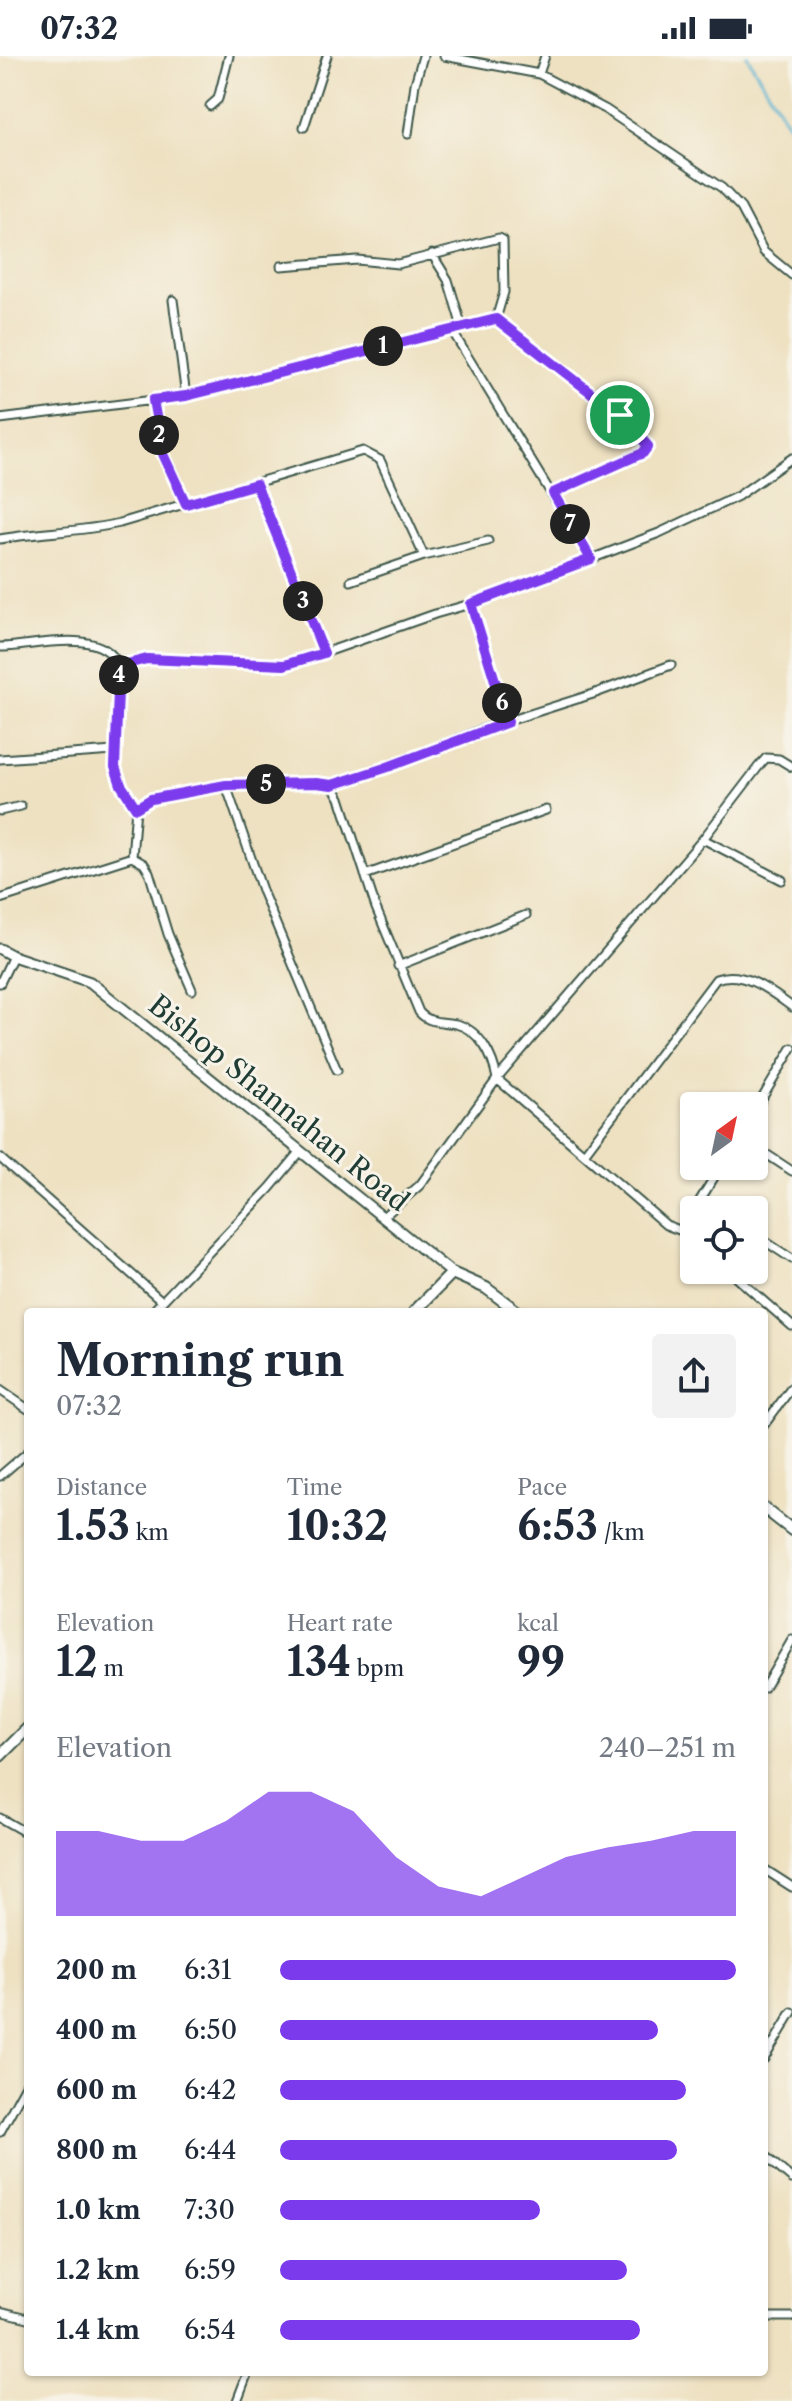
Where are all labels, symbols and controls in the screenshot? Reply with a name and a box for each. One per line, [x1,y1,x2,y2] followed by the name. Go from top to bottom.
[40,10,118,47] text: 07:32
[363,326,403,366] pin: 1
[378,332,388,359] text: 1
[586,381,654,449] pin
[598,393,642,437] icon: arrive
[139,415,179,455] pin: 2
[153,421,166,448] text: 2
[550,504,590,544] pin: 7
[564,510,576,537] text: 7
[283,581,323,621] pin: 3
[297,587,309,614] text: 3
[99,655,139,695] pin: 4
[112,661,126,688] text: 4
[482,683,522,723] pin: 6
[495,689,509,716] text: 6
[246,764,286,804] pin: 5
[260,770,272,797] text: 5
[142,988,416,1218] street label: Bishop Shannahan Road
[680,1092,768,1180] north arrow
[680,1092,768,1284] map controls
[680,1196,768,1284] button: locate
[56,1333,345,1387] text: Morning run
[652,1334,736,1418] button: share
[56,1390,122,1422] text: 07:32
[56,1474,147,1501] text: Distance
[287,1474,342,1501] text: Time
[517,1474,567,1501] text: Pace
[56,1501,130,1550] text: 1.53
[287,1501,388,1550] text: 10:32
[517,1501,598,1550] text: 6:53
[130,1519,169,1546] text: km
[598,1519,645,1546] text: /km
[56,1610,154,1637] text: Elevation
[287,1610,393,1637] text: Heart rate
[517,1610,559,1637] text: kcal
[56,1637,98,1686] text: 12
[287,1637,351,1686] text: 134
[517,1637,565,1686] text: 99
[98,1655,124,1682] text: m
[351,1655,404,1682] text: bpm
[56,1732,172,1764] text: Elevation
[599,1732,736,1764] text: 240–251 m
[56,1954,137,1986] text: 200 m
[184,1954,232,1986] text: 6:31
[56,2014,137,2046] text: 400 m
[184,2014,237,2046] text: 6:50
[56,2074,137,2106] text: 600 m
[184,2074,237,2106] text: 6:42
[56,2134,138,2166] text: 800 m
[184,2134,237,2166] text: 6:44
[56,2194,141,2226] text: 1.0 km
[184,2194,235,2226] text: 7:30
[56,2254,140,2286] text: 1.2 km
[184,2254,236,2286] text: 6:59
[56,2314,140,2346] text: 1.4 km
[184,2314,236,2346] text: 6:54

